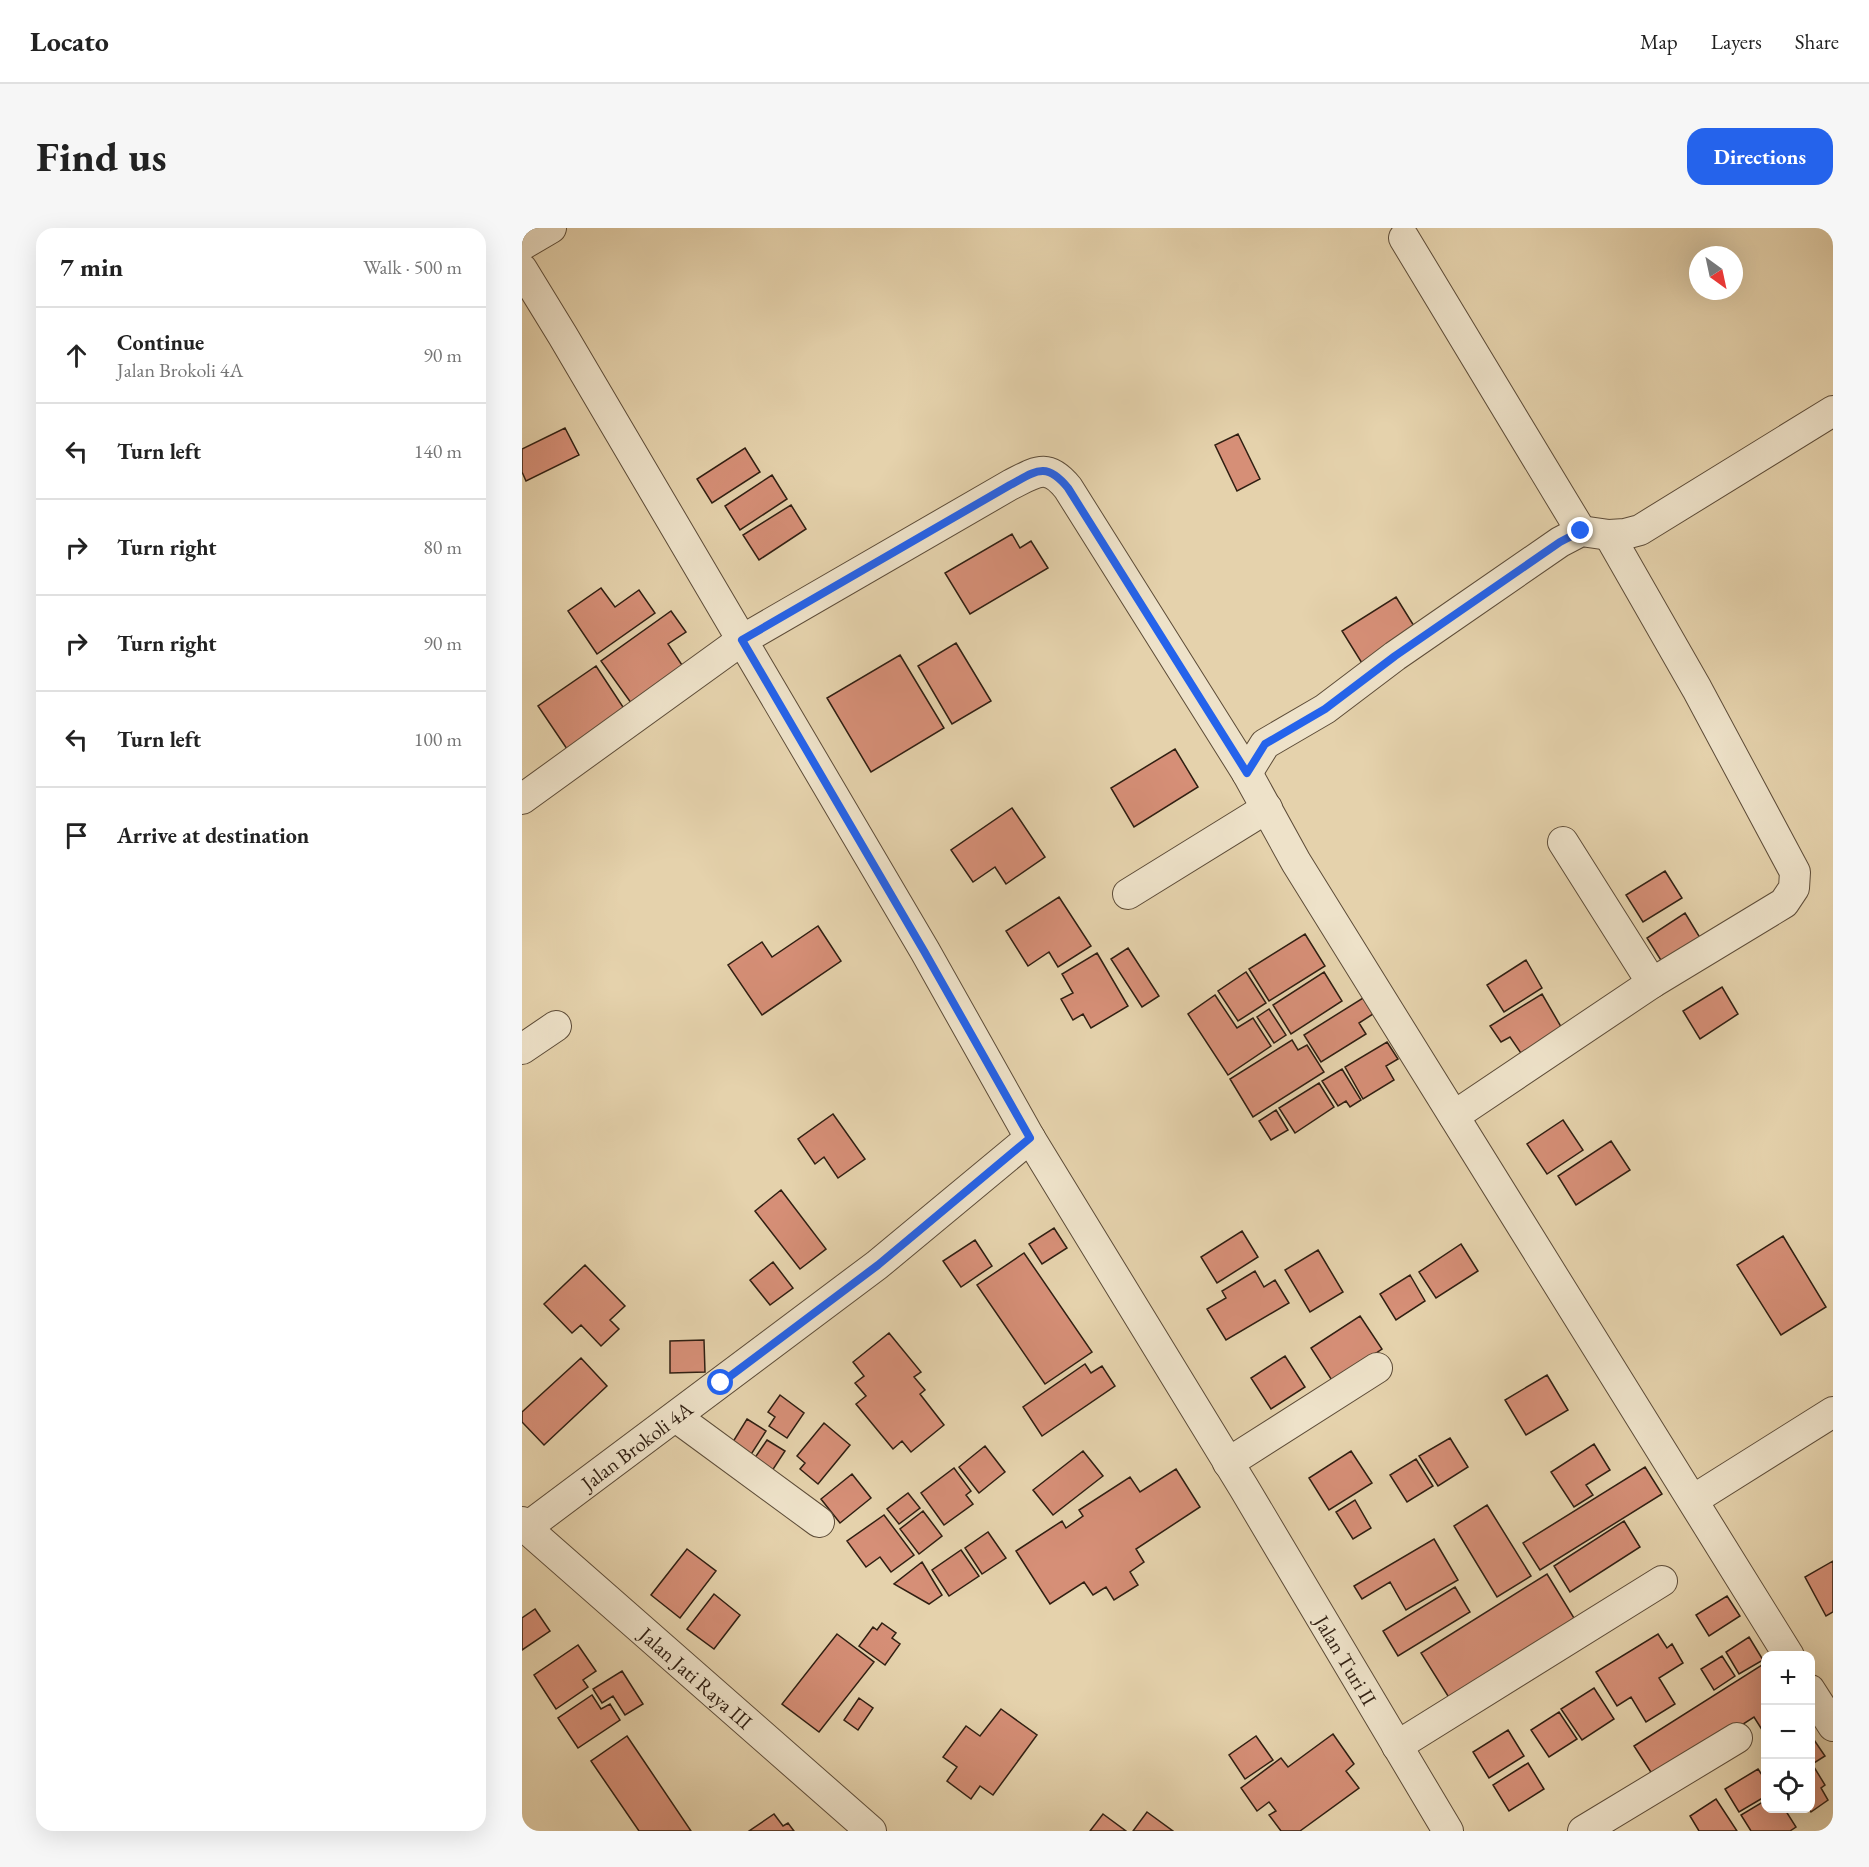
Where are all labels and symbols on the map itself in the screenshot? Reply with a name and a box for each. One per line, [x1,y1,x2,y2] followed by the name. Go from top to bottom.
[1689,246,1743,300] north arrow
[1567,517,1593,543] route end
[707,1369,733,1395] route start
[574,1394,698,1497] street label: Jalan Brokoli 4A
[1308,1608,1383,1710] street label: Jalan Turi II
[633,1619,759,1735] street label: Jalan Jati Raya III

